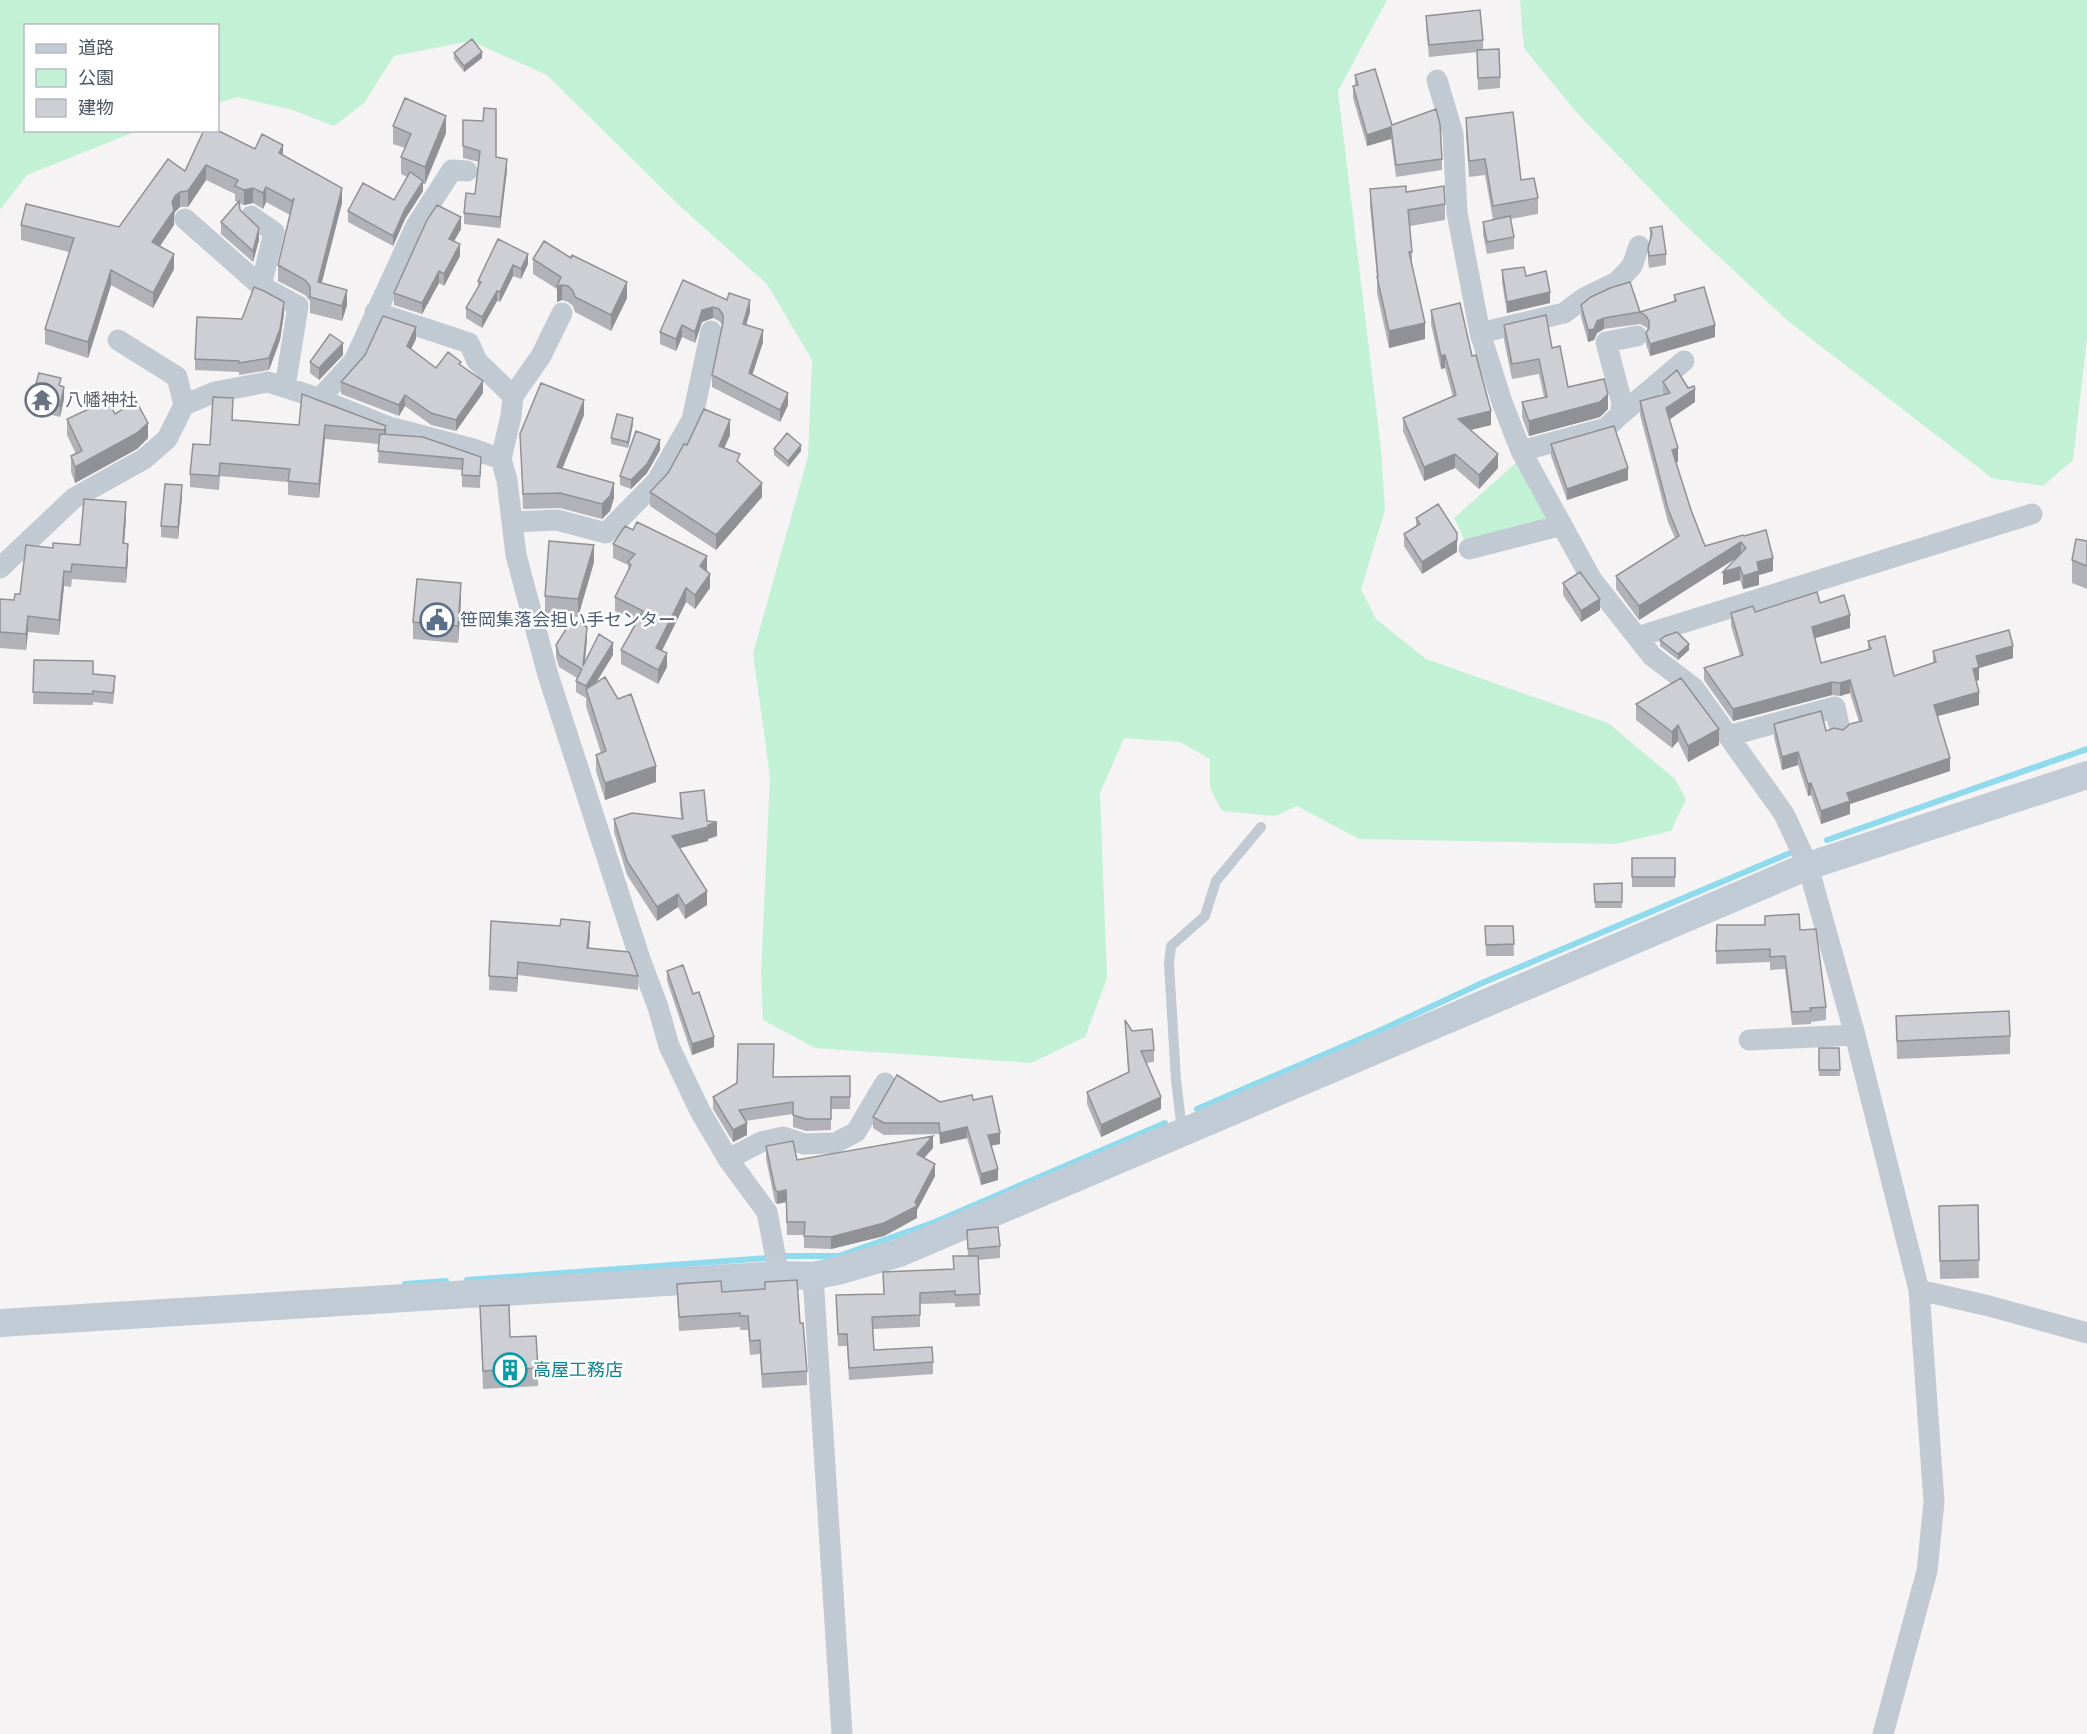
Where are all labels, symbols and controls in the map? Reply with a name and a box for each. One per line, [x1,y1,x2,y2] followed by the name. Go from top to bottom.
[24,24,219,132] legend
[78,35,114,59] text: 道路
[78,65,114,89] text: 公園
[78,95,114,119] text: 建物
[24,382,60,418] temple icon: 八幡神社
[65,387,137,411] place label: 八幡神社
[419,602,455,638] public building icon: 笹岡集落会担い手センター
[460,607,676,631] place label: 笹岡集落会担い手センター
[492,1352,528,1388] building icon: 高屋工務店
[533,1357,623,1381] place label: 高屋工務店

